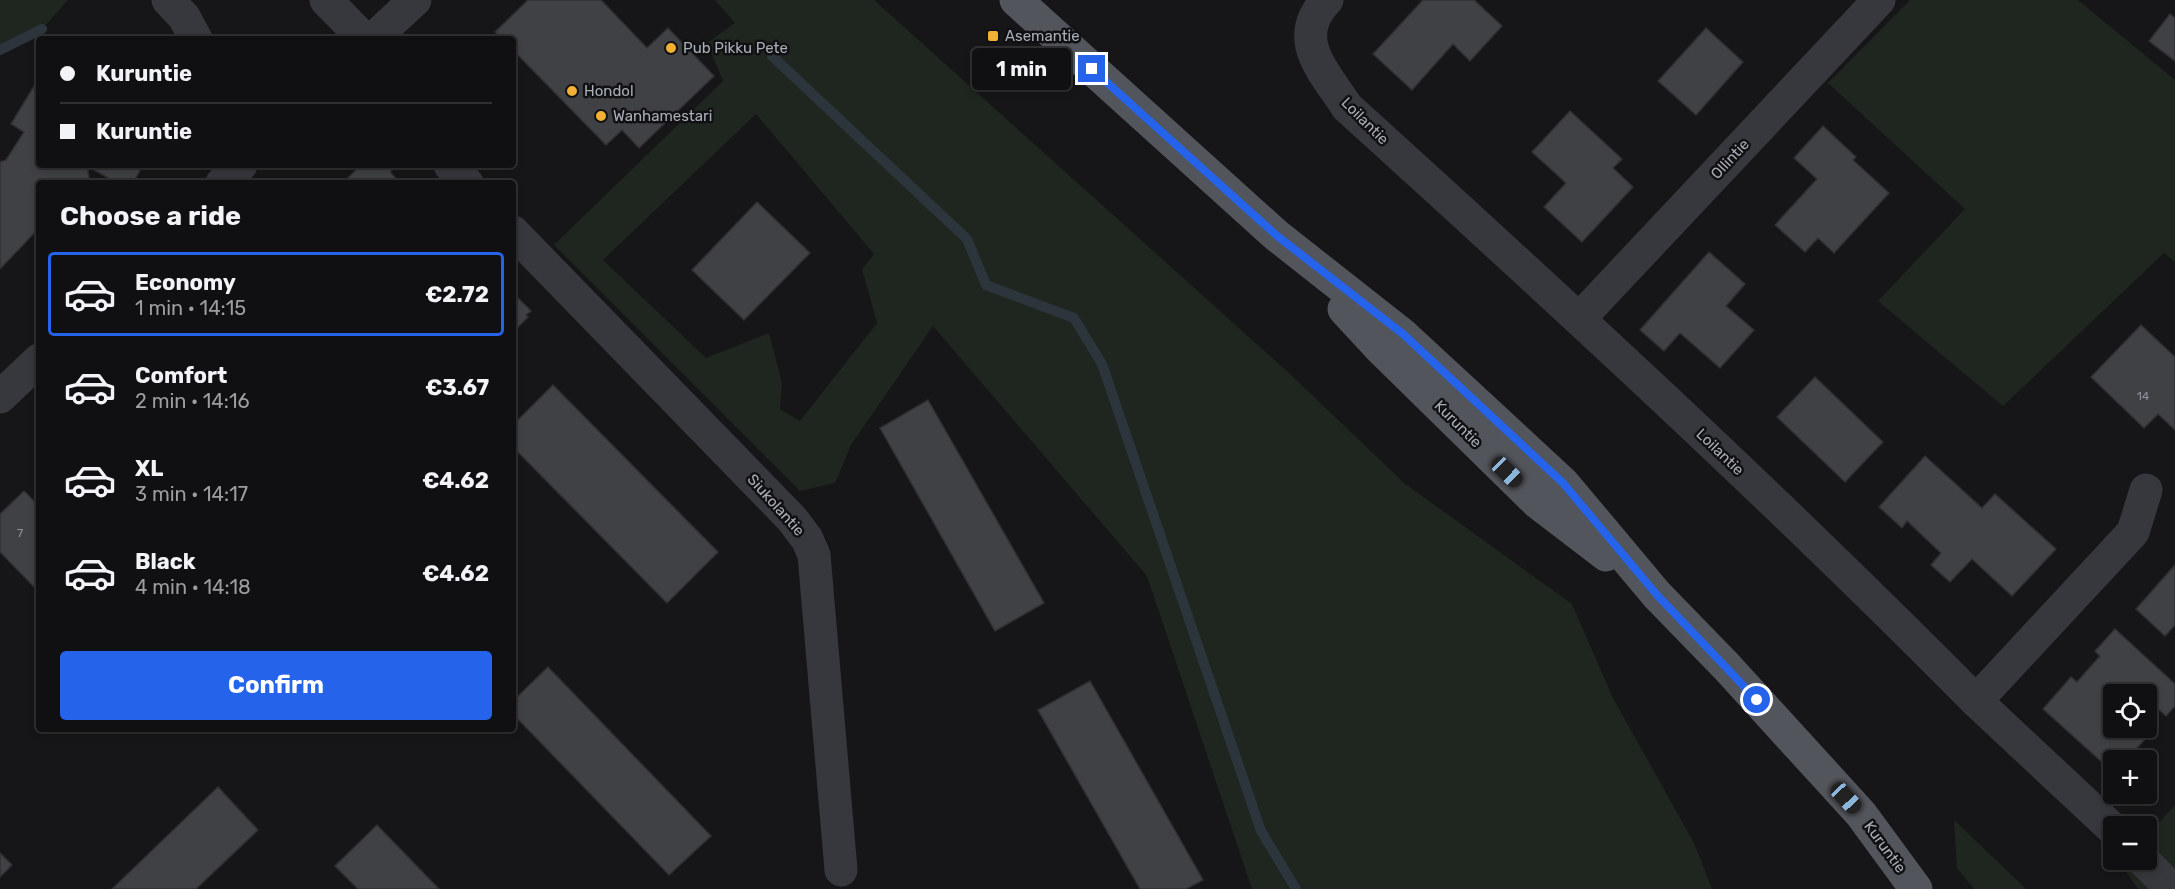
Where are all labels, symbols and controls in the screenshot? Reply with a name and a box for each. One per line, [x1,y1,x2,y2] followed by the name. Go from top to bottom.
[1005,27,1080,45] place label: Asemantie
[986,29,1000,43] marker: Asemantie
[683,39,788,57] place label: Pub Pikku Pete
[664,41,678,55] marker: Pub Pikku Pete
[972,48,1071,90] callout: 1 min
[1078,55,1105,82] route end
[996,57,1047,81] text: 1 min
[96,60,192,87] text: Kuruntie
[584,82,634,100] place label: Hondol
[565,84,579,98] marker: Hondol
[1338,94,1392,148] street label: Loilantie
[613,107,712,125] place label: Wanhamestari
[594,109,608,123] marker: Wanhamestari
[96,118,192,145] text: Kuruntie
[1707,135,1753,183] street label: Ollintie
[60,200,241,232] text: Choose a ride
[63,267,117,321] icon: car
[135,269,236,296] text: Economy
[425,281,489,308] text: €2.72
[135,296,246,320] text: 1 min · 14:15
[63,360,117,414] icon: car
[135,362,227,389] text: Comfort
[425,374,489,401] text: €3.67
[135,389,250,413] text: 2 min · 14:16
[2137,389,2150,403] house number: 14
[1431,397,1485,451] street label: Kuruntie
[1692,425,1748,479] street label: Loilantie
[63,453,117,507] icon: car
[1488,453,1526,491] car
[135,455,163,482] text: XL
[422,467,489,494] text: €4.62
[744,470,808,540] street label: Siukolantie
[135,482,248,506] text: 3 min · 14:17
[17,526,23,540] house number: 7
[63,546,117,600] icon: car
[135,548,196,575] text: Black
[422,560,489,587] text: €4.62
[135,575,251,599] text: 4 min · 14:18
[60,651,492,720] button: Confirm
[2103,684,2157,870] map controls
[2103,684,2157,738] button: locate
[1743,686,1770,713] route start
[2103,750,2157,804] button: +
[1827,779,1865,817] car
[2103,816,2157,870] button: −
[1860,818,1910,876] street label: Kuruntie

